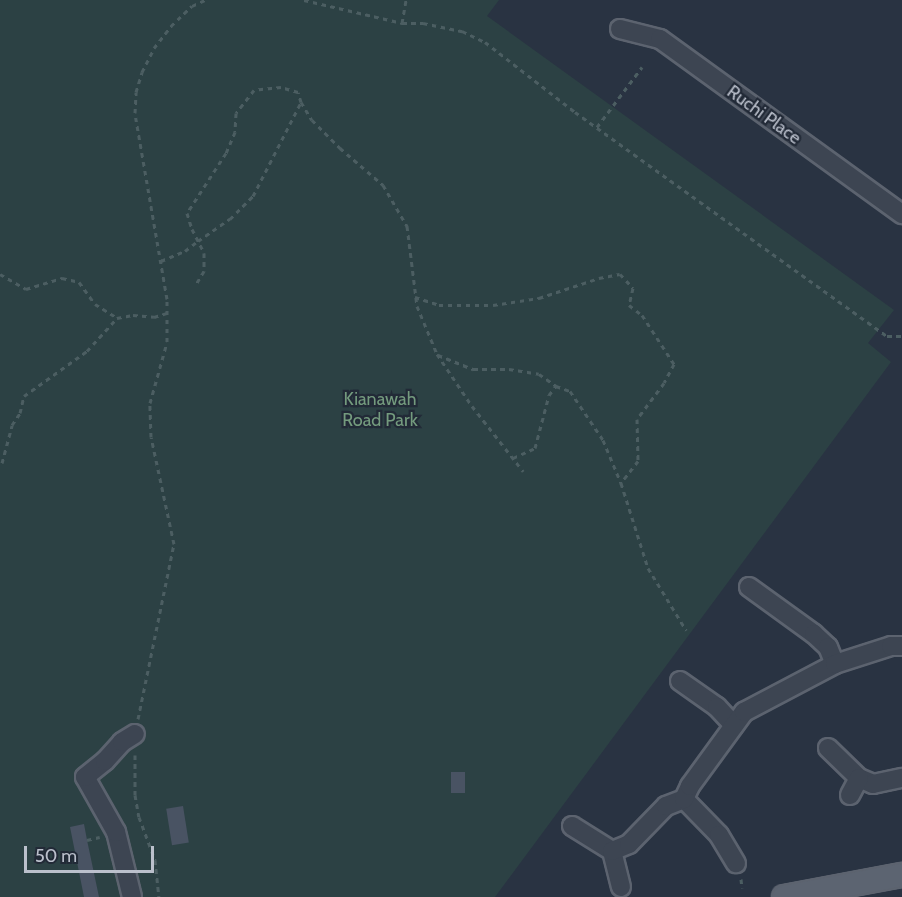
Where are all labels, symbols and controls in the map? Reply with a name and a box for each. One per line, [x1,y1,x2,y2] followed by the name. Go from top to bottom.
[723,81,805,149] street label: Ruchi Place
[342,389,418,432] park label: Kianawah Road Park
[27,834,158,872] scale bar
[35,845,77,867] text: 50 m

